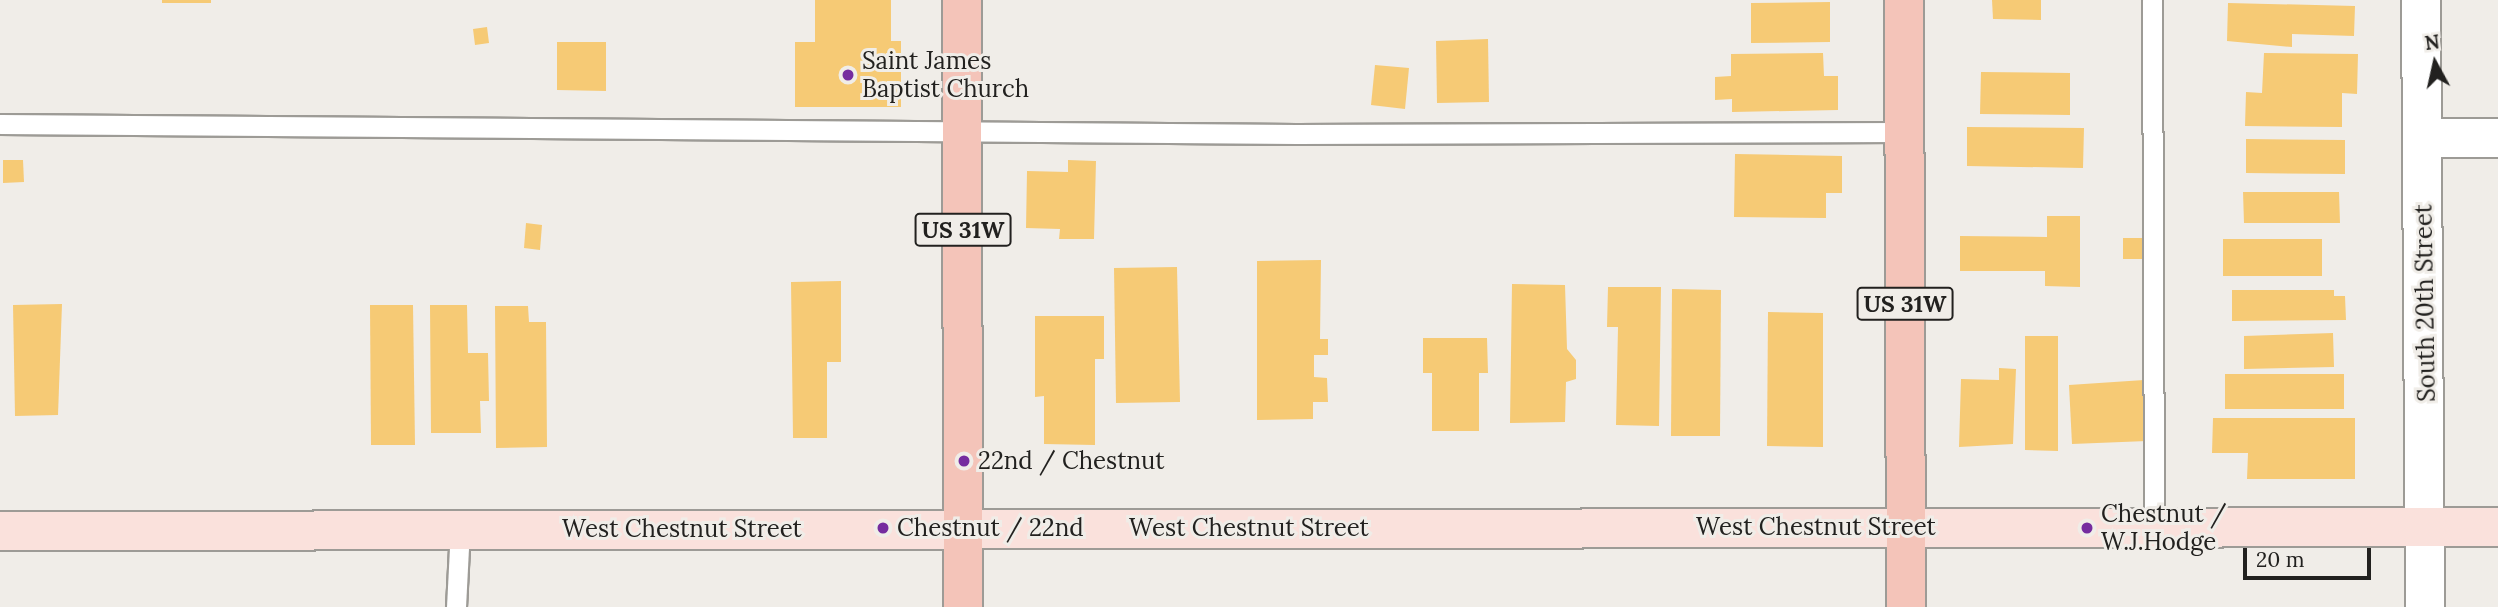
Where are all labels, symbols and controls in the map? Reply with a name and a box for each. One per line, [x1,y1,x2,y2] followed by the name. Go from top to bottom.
[2400,28,2470,98] north arrow
[2423,29,2441,55] text: N
[862,47,1029,103] place label: Saint James Baptist Church
[840,67,856,83] marker: Saint James Baptist Church
[2409,204,2441,402] street label: South 20th Street
[914,210,1012,249] road number: US 31W
[1856,284,1954,324] road number: US 31W
[978,447,1165,475] place label: 22nd / Chestnut
[956,453,972,469] marker: 22nd / Chestnut
[2101,500,2227,556] place label: Chestnut / W.J.Hodge
[1696,513,1936,541] street label: West Chestnut Street
[897,514,1084,542] place label: Chestnut / 22nd
[1129,514,1369,542] street label: West Chestnut Street
[562,515,802,543] street label: West Chestnut Street
[875,520,891,536] marker: Chestnut / 22nd
[2079,520,2095,536] marker: Chestnut / W.J.Hodge
[2246,534,2374,578] scale bar
[2256,546,2305,573] text: 20 m

